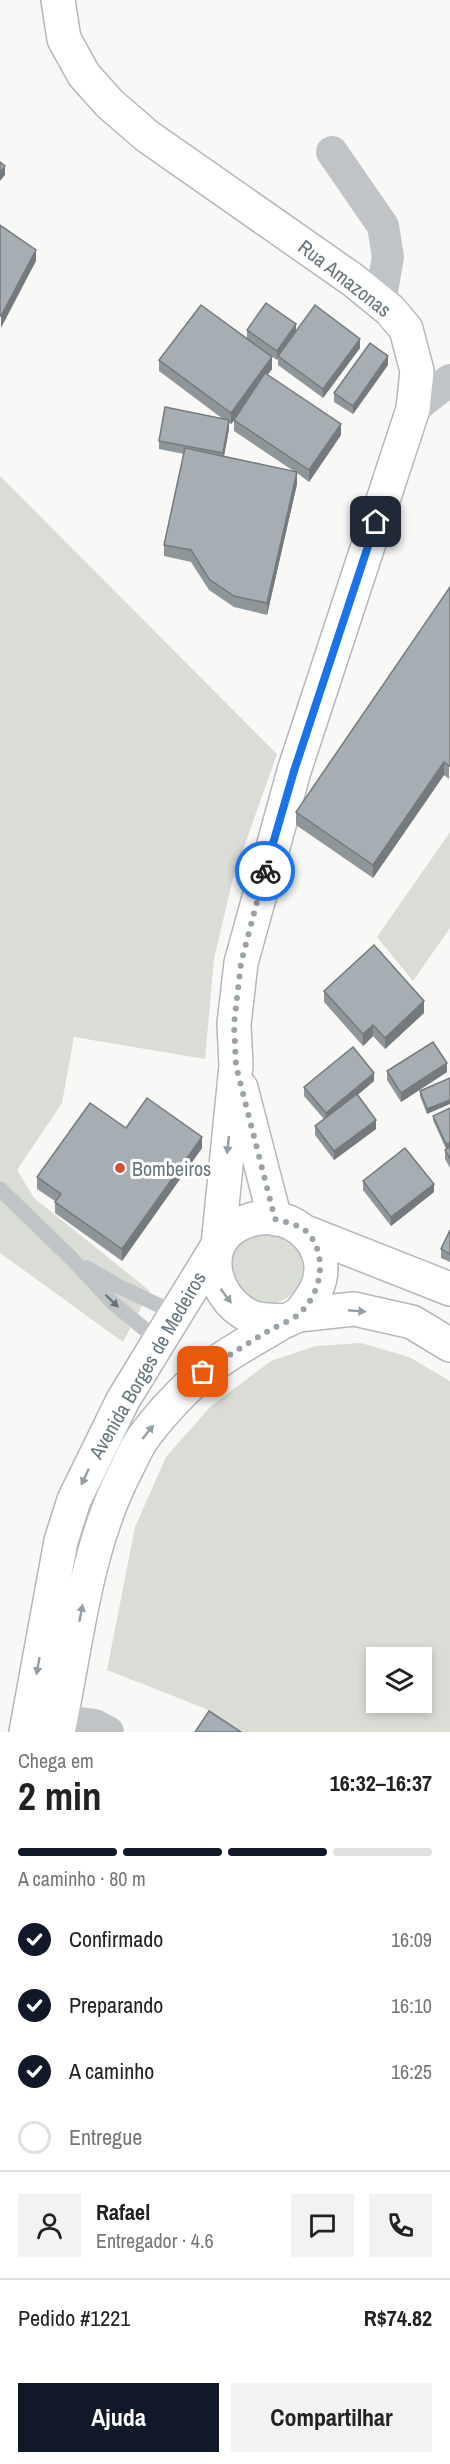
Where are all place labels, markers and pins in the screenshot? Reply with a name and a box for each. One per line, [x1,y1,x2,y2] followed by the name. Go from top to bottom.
[350,496,401,547] pin
[132,1155,211,1182] place label: Bombeiros
[113,1161,127,1175] marker: Bombeiros
[177,1346,228,1397] pin

